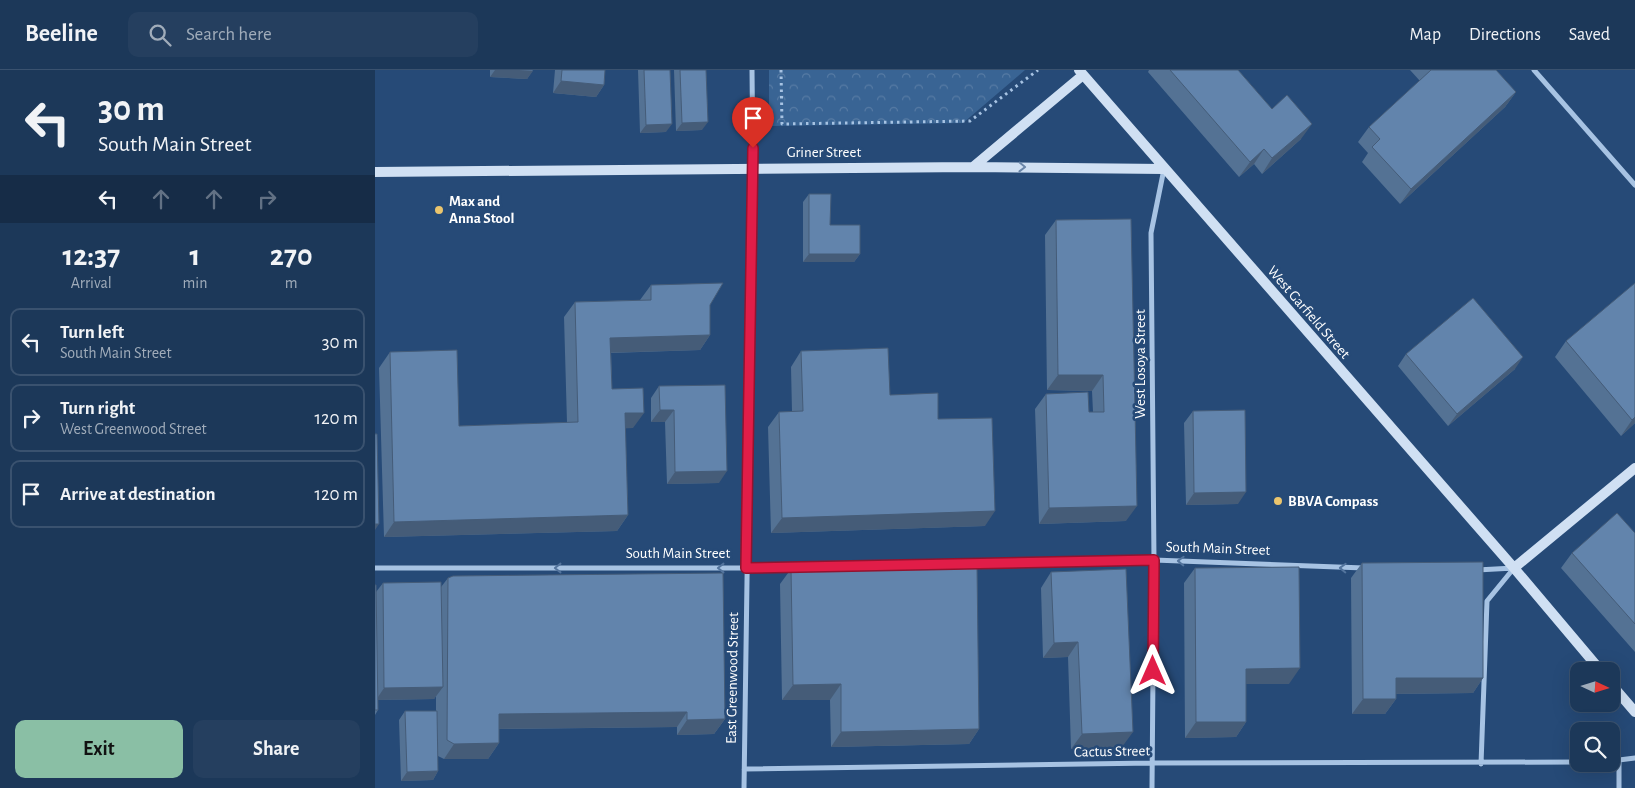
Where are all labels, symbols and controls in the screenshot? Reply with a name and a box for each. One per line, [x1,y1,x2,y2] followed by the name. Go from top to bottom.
[128,12,478,57] search box
[146,21,174,49] icon: search
[25,22,98,46] text: Beeline
[186,25,272,44] text: Search here
[1410,26,1441,44] text: Map
[1469,26,1541,44] text: Directions
[1569,26,1610,44] text: Saved
[15,90,80,155] icon: left
[98,92,165,127] text: 30 m
[732,97,774,148] pin
[739,104,767,132] icon: arrive
[98,133,251,155] text: South Main Street
[787,145,861,160] street label: Griner Street
[1018,162,1026,172] one-way arrow
[94,185,122,213] icon: left
[147,185,175,213] icon: ahead
[200,185,228,213] icon: ahead
[253,185,281,213] icon: right
[449,194,514,226] place label: Max and Anna Stool
[433,204,445,216] marker: Max and Anna Stool
[62,241,120,271] text: 12:37
[190,241,200,271] text: 1
[270,241,313,271] text: 270
[1264,263,1353,362] street label: West Garfield Street
[71,275,112,291] text: Arrival
[183,275,207,291] text: min
[285,275,298,291] text: m
[1133,309,1148,419] street label: West Losoya Street
[60,323,124,342] text: Turn left
[17,328,45,356] icon: left
[322,333,358,352] text: 30 m
[60,345,172,361] text: South Main Street
[60,399,135,418] text: Turn right
[17,404,45,432] icon: right
[314,409,358,428] text: 120 m
[60,421,207,437] text: West Greenwood Street
[17,480,45,508] icon: arrive
[60,485,216,504] text: Arrive at destination
[314,485,358,504] text: 120 m
[1288,494,1379,509] place label: BBVA Compass
[1272,495,1284,507] marker: BBVA Compass
[1165,539,1271,558] street label: South Main Street
[626,546,731,561] street label: South Main Street
[1176,556,1184,567] one-way arrow
[1339,562,1347,573] one-way arrow
[554,563,562,573] one-way arrow
[716,563,724,573] one-way arrow
[724,612,741,744] street label: East Greenwood Street
[1126,644,1178,696] position arrow
[1570,662,1620,712] north arrow
[1570,662,1620,772] map controls
[15,720,183,778] button: Exit
[193,720,360,778] button: Share
[1570,722,1620,772] button: search
[1074,743,1150,760] street label: Cactus Street

